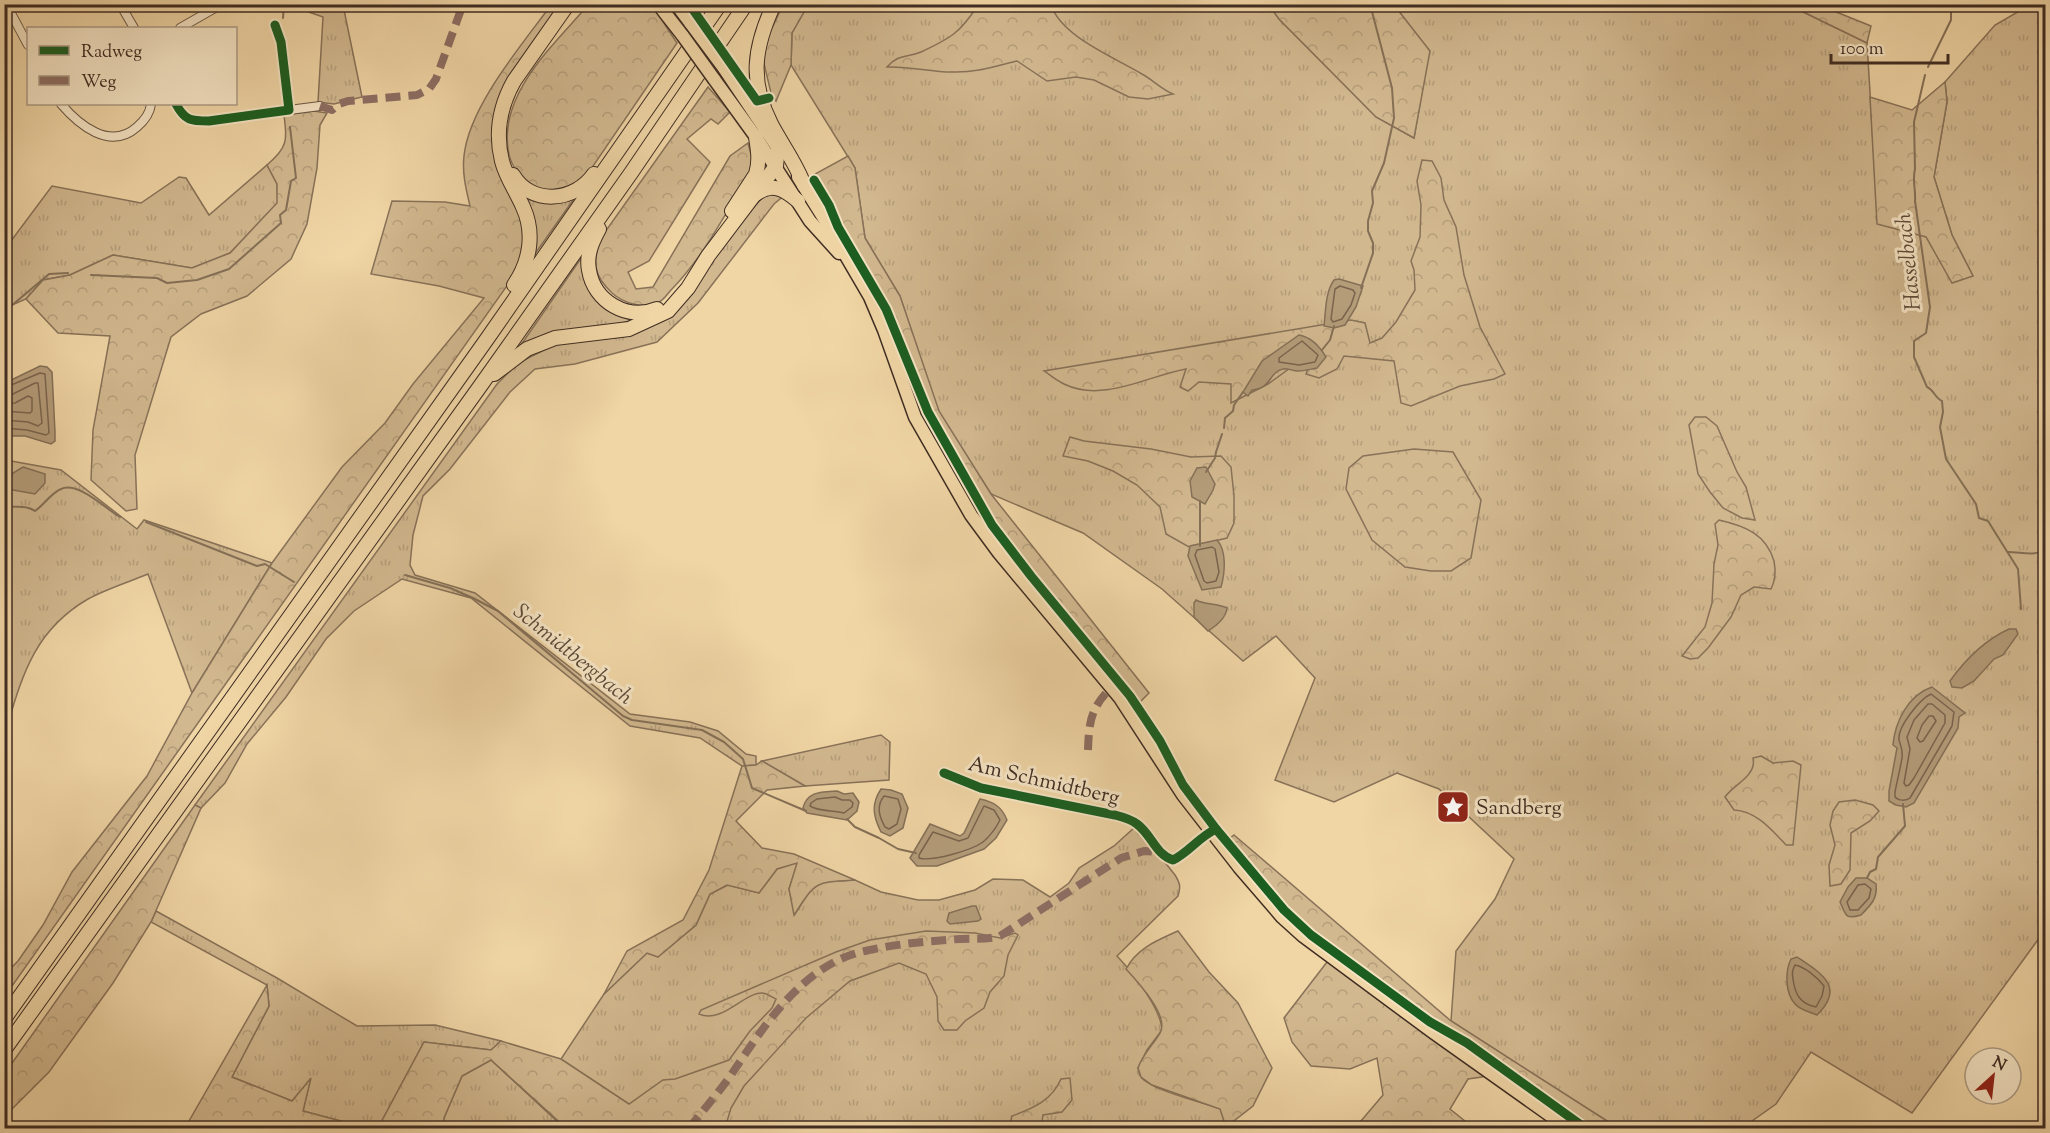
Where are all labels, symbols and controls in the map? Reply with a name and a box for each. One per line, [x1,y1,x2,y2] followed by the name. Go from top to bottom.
[27,27,237,105] legend
[1831,27,1948,65] scale bar
[1840,37,1884,63] text: 100 m
[81,40,142,66] text: Radweg
[81,70,117,96] text: Weg
[1889,211,1931,312] water label: Hasselbach
[505,597,639,714] water label: Schmidtbergbach
[965,750,1122,814] street label: Am Schmidtberg
[1435,789,1471,825] place icon: Sandberg
[1476,794,1562,824] place label: Sandberg
[1963,1046,2023,1106] north arrow
[1988,1052,2010,1078] text: N

